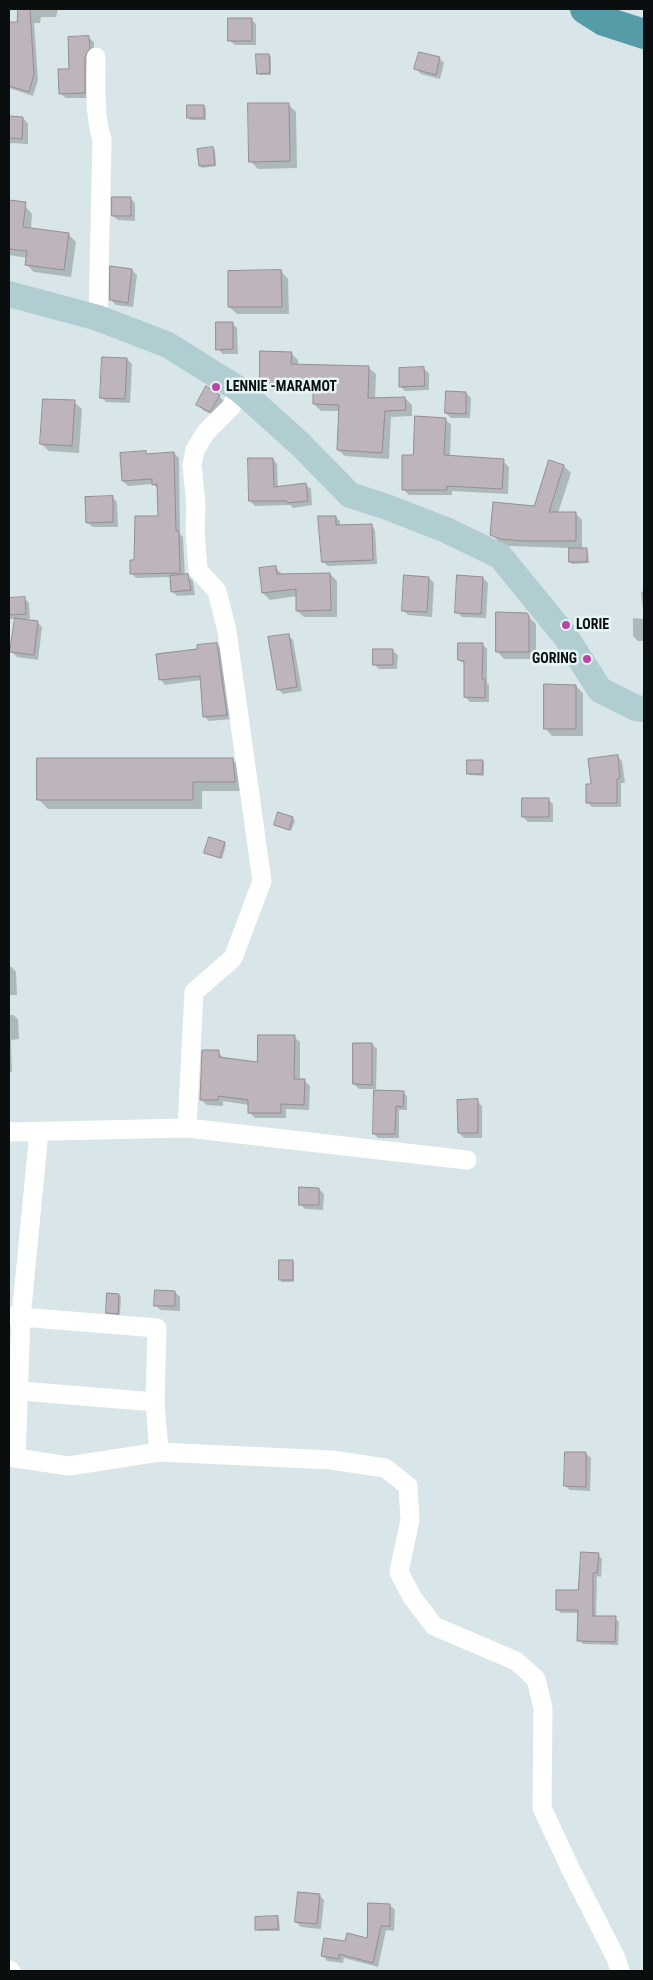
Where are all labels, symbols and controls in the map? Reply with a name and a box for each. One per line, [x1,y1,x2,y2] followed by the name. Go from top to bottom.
[226,379,337,395] place label: LENNIE -MARAMOT
[210,381,222,393] marker: LENNIE -MARAMOT
[576,617,609,633] place label: LORIE
[560,619,572,631] marker: LORIE
[532,651,577,667] place label: GORING
[581,653,593,665] marker: GORING

